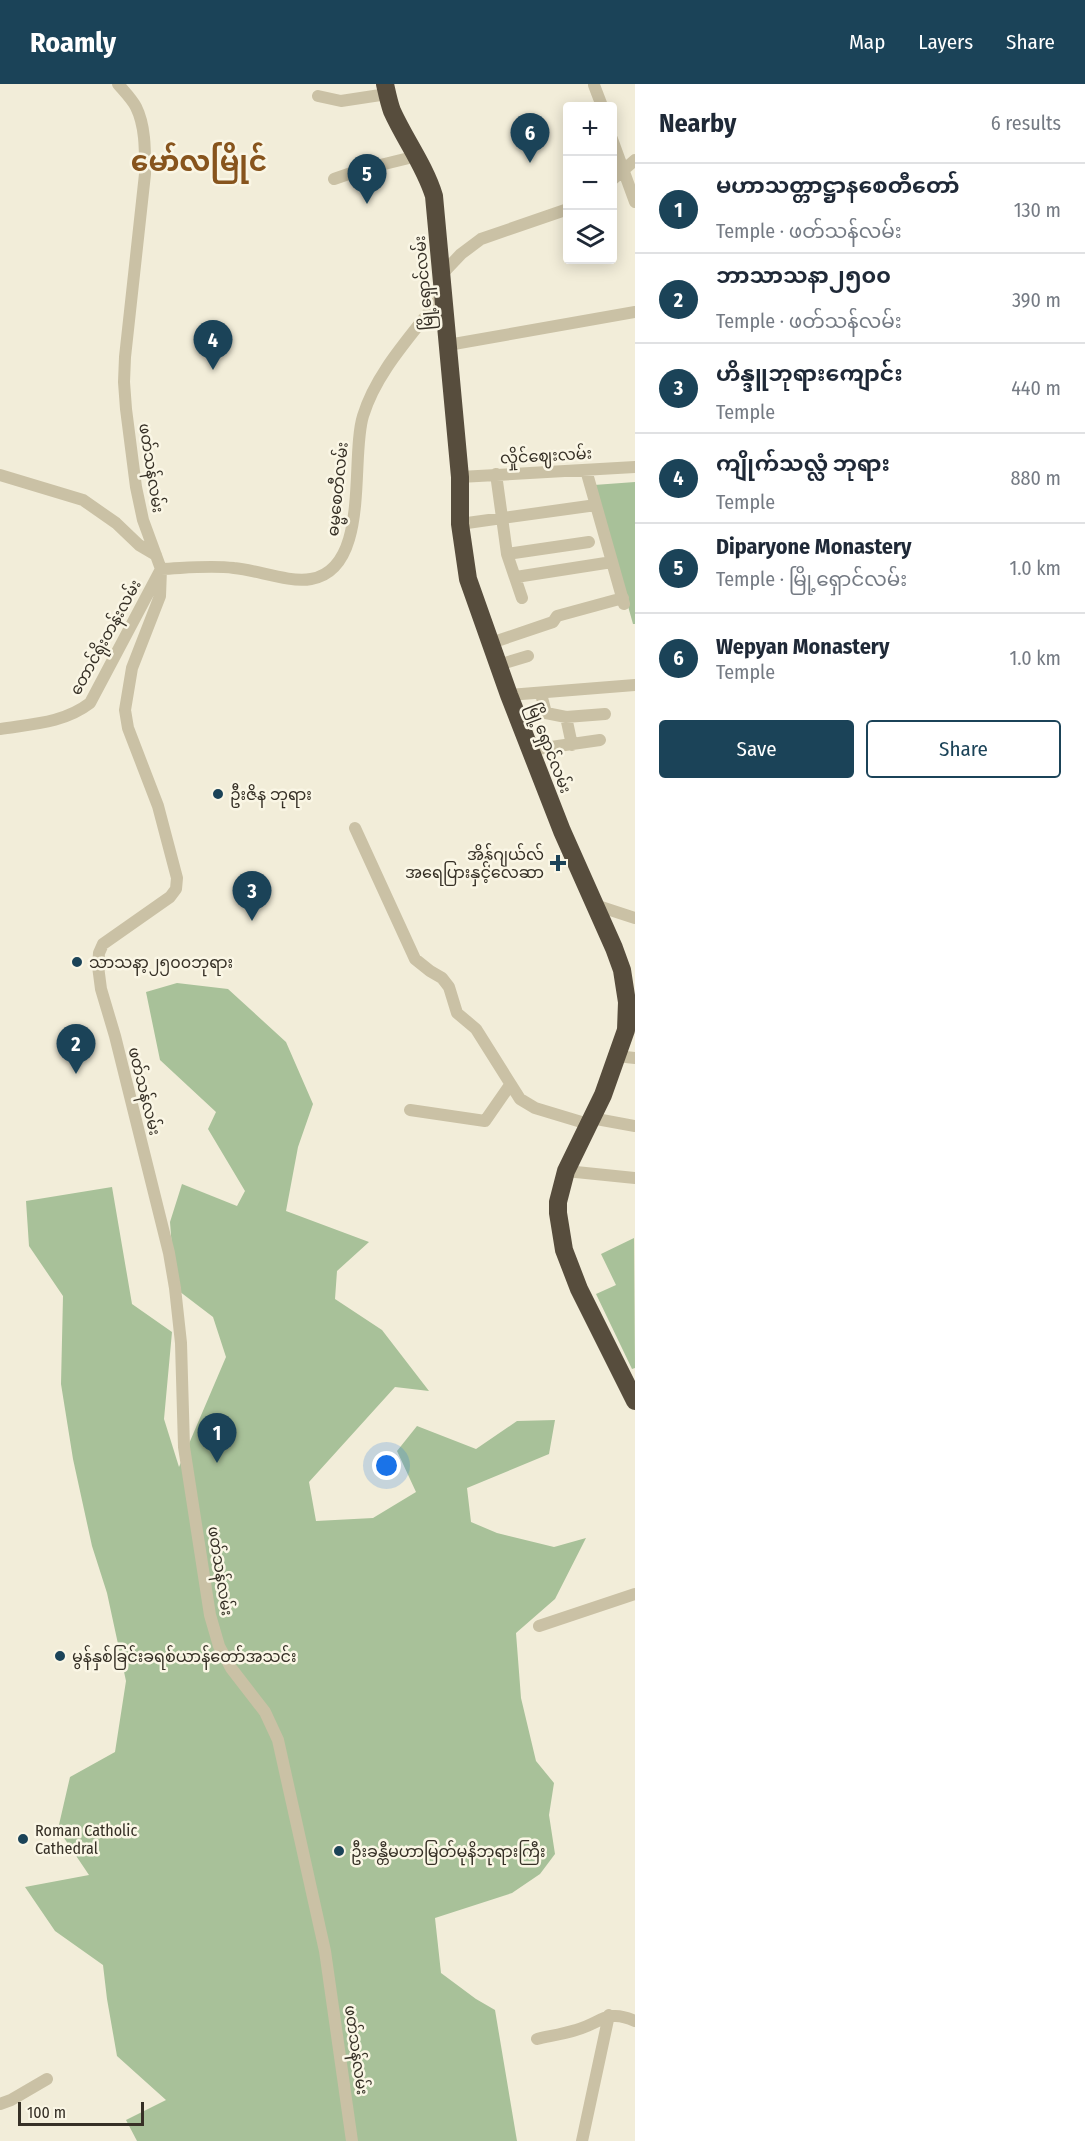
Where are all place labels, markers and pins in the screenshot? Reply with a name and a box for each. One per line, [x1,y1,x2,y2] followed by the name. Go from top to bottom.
[510,113,550,163] pin: 6
[348,154,386,204] pin: 5
[194,320,232,370] pin: 4
[230,783,312,809] place label: ဦးဇိန ဘုရား
[211,787,225,801] marker: ဦးဇိန ဘုရား
[405,843,544,887] place label: အိန်ဂျယ်လ် အရေပြားနှင့်လေဆာ
[549,854,567,872] marker: အိန်ဂျယ်လ် အရေပြားနှင့်လေဆာ
[232,872,272,921] pin: 3
[89,953,233,977] place label: သာသနာ့၂၅၀၀ဘုရား
[70,955,84,969] marker: သာသနာ့၂၅၀၀ဘုရား
[56,1024,96,1074] pin: 2
[198,1414,236,1463] pin: 1
[72,1645,296,1671] place label: မွန်နှစ်ခြင်းခရစ်ယာန်တော်အသင်း
[53,1649,67,1663] marker: မွန်နှစ်ခြင်းခရစ်ယာန်တော်အသင်း
[35,1821,137,1858] place label: Roman Catholic Cathedral
[16,1832,30,1846] marker: Roman Catholic Cathedral
[351,1840,546,1866] place label: ဦးခန္တီမဟာမြတ်မုနိဘုရားကြီး
[332,1844,346,1858] marker: ဦးခန္တီမဟာမြတ်မုနိဘုရားကြီး

